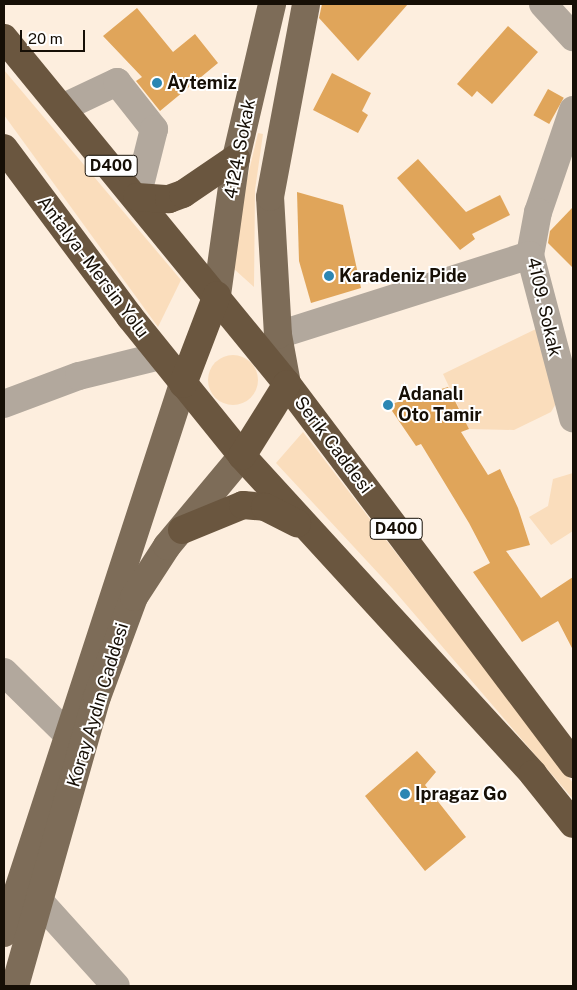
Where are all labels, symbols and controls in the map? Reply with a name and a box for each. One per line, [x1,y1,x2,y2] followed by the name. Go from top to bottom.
[22,20,88,52] scale bar
[28,30,63,47] text: 20 m
[167,72,237,94] place label: Aytemiz
[151,77,163,89] marker: Aytemiz
[220,97,260,201] street label: 4124. Sokak
[84,153,138,180] road number: D400
[31,190,155,344] street label: Antalya - Mersin Yolu
[522,255,566,359] street label: 4109. Sokak
[339,265,467,287] place label: Karadeniz Pide
[323,270,335,282] marker: Karadeniz Pide
[398,384,482,426] place label: Adanalı Oto Tamir
[290,392,376,498] street label: Serik Caddesi
[382,399,394,411] marker: Adanalı Oto Tamir
[368,516,424,542] road number: D400
[63,620,133,790] street label: Koray Aydın Caddesi
[415,783,507,805] place label: Ipragaz Go
[399,788,411,800] marker: Ipragaz Go

